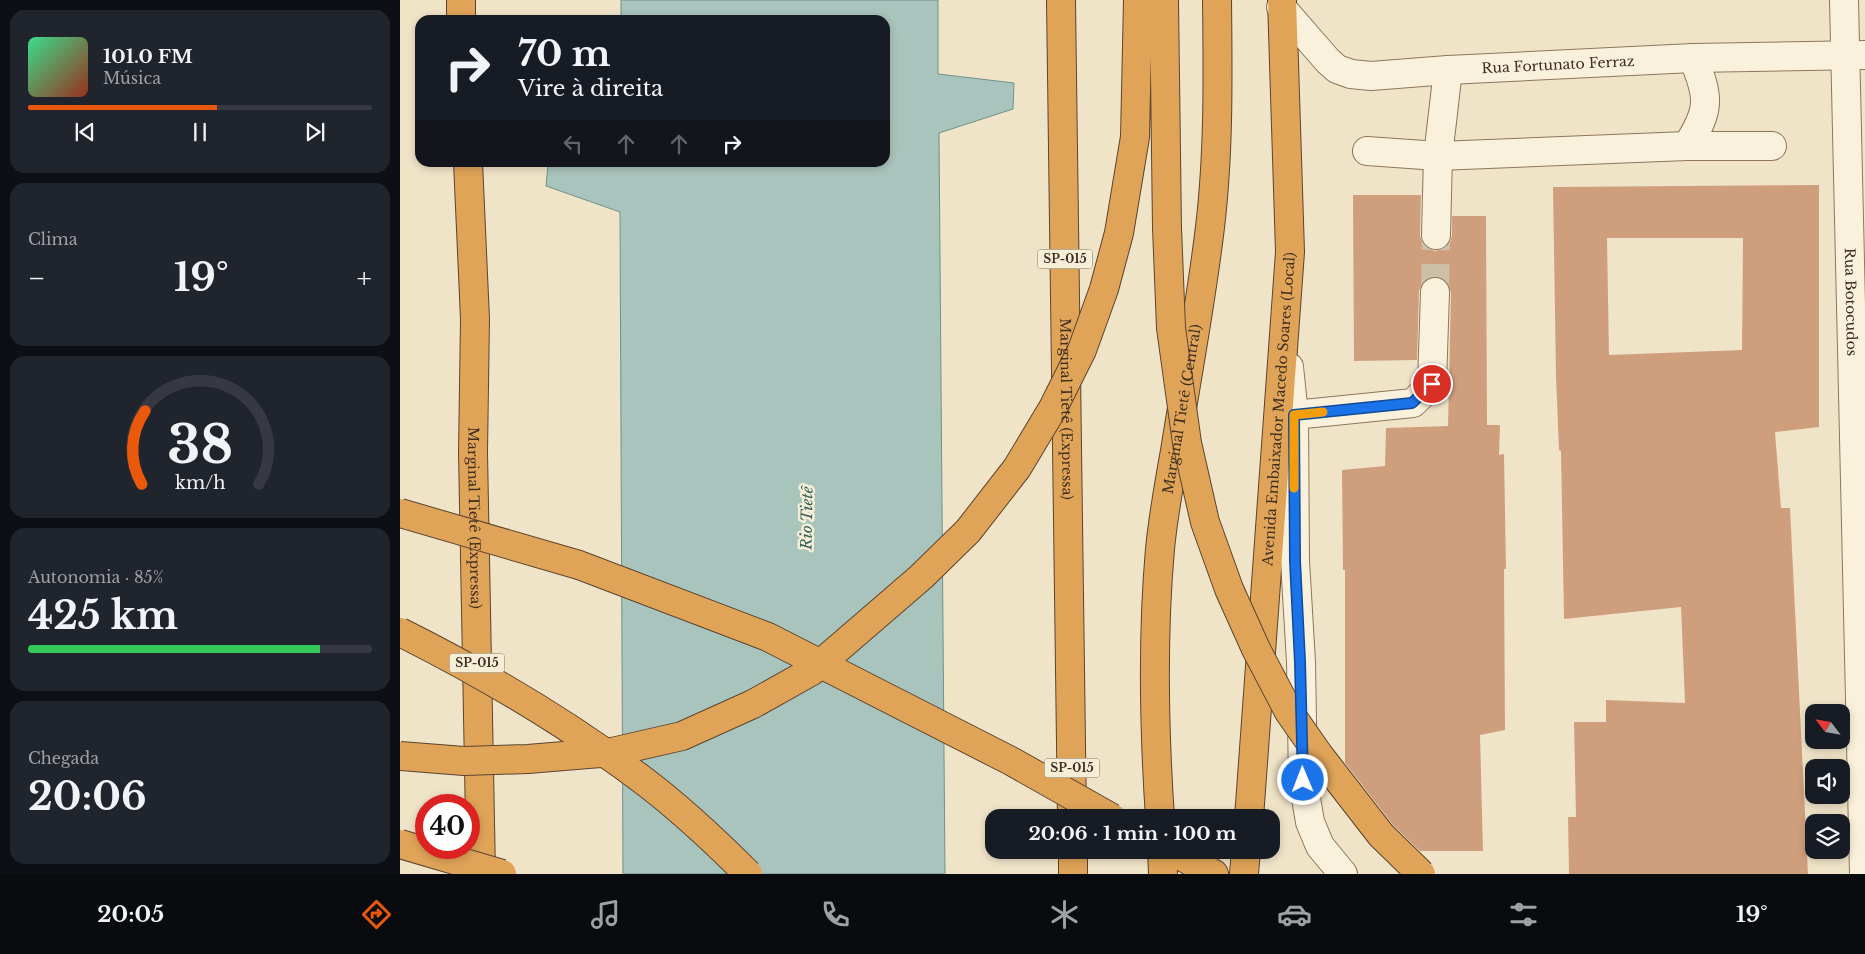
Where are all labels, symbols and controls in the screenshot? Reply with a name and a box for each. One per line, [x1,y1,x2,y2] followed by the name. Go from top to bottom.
[518,32,611,75] text: 70 m
[435,35,500,100] icon: right
[103,45,193,68] text: 101.0 FM
[1481,52,1635,77] street label: Rua Fortunato Ferraz
[103,68,161,88] text: Música
[518,75,663,102] text: Vire à direita
[71,118,99,146] icon: previous
[186,118,214,146] icon: pause
[301,118,329,146] icon: next
[559,130,587,158] icon: left
[612,130,640,158] icon: ahead
[665,130,693,158] icon: ahead
[718,130,746,158] icon: right
[28,229,78,249] text: Clima
[1841,248,1861,356] street label: Rua Botocudos
[1038,250,1092,268] road number: SP-015
[1258,252,1299,568] street label: Avenida Embaixador Macedo Soares (Local)
[174,254,229,301] text: 19°
[28,261,46,296] text: −
[357,261,372,296] text: +
[1056,318,1077,500] street label: Marginal Tietê (Expressa)
[1159,323,1205,495] street label: Marginal Tietê (Central)
[1411,363,1453,405] pin
[1418,370,1446,398] icon: arrive
[167,413,233,477] text: 38
[464,427,485,609] street label: Marginal Tietê (Expressa)
[175,472,225,494] text: km/h
[796,485,817,551] water label: Rio Tietê
[28,567,163,587] text: Autonomia · 85%
[28,592,178,639] text: 425 km
[450,654,504,672] road number: SP-015
[1805,704,1850,749] north arrow
[1805,704,1850,859] map controls
[28,748,99,768] text: Chegada
[1276,753,1328,805] position arrow
[1044,758,1100,778] road number: SP-015
[1805,759,1850,804] button: sound
[28,773,147,820] text: 20:06
[415,794,480,859] speed limit sign: 40
[1805,814,1850,859] button: layers
[1028,822,1237,845] text: 20:06 · 1 min · 100 m
[359,897,394,932] icon: directions
[588,897,623,932] icon: music
[818,897,853,932] icon: phone
[1047,897,1082,932] icon: climate
[1277,897,1312,932] icon: car
[1506,897,1541,932] icon: filters
[97,901,164,928] text: 20:05
[1736,901,1768,928] text: 19°

